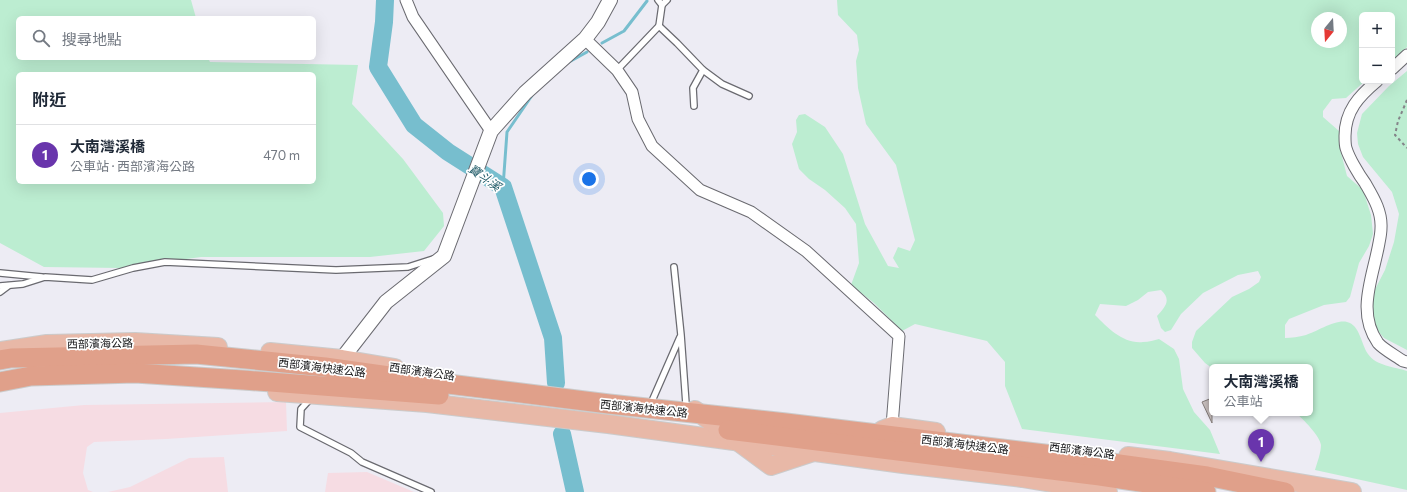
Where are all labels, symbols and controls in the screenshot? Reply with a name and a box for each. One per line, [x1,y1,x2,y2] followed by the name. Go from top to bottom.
[1311,12,1347,48] north arrow
[1359,12,1395,84] map controls
[1359,12,1395,48] button: +
[16,16,316,60] search box
[30,27,52,49] icon: search
[62,30,122,48] text: 搜尋地點
[1359,48,1395,84] button: −
[32,89,66,110] text: 附近
[70,137,145,155] text: 大南灣溪橋
[42,147,48,163] text: 1
[263,147,300,163] text: 470 m
[70,158,195,174] text: 公車站 · 西部濱海公路
[466,161,505,194] water label: 寶斗溪
[579,169,599,189] your location
[67,336,133,350] street label: 西部濱海公路
[278,355,366,379] street label: 西部濱海快速公路
[388,360,456,382] street label: 西部濱海公路
[1209,364,1313,416] popup
[1223,372,1299,390] text: 大南灣溪橋
[1223,393,1263,409] text: 公車站
[600,397,688,419] street label: 西部濱海快速公路
[1248,429,1274,462] pin: 1
[921,432,1009,456] street label: 西部濱海快速公路
[1048,440,1116,460] street label: 西部濱海公路

